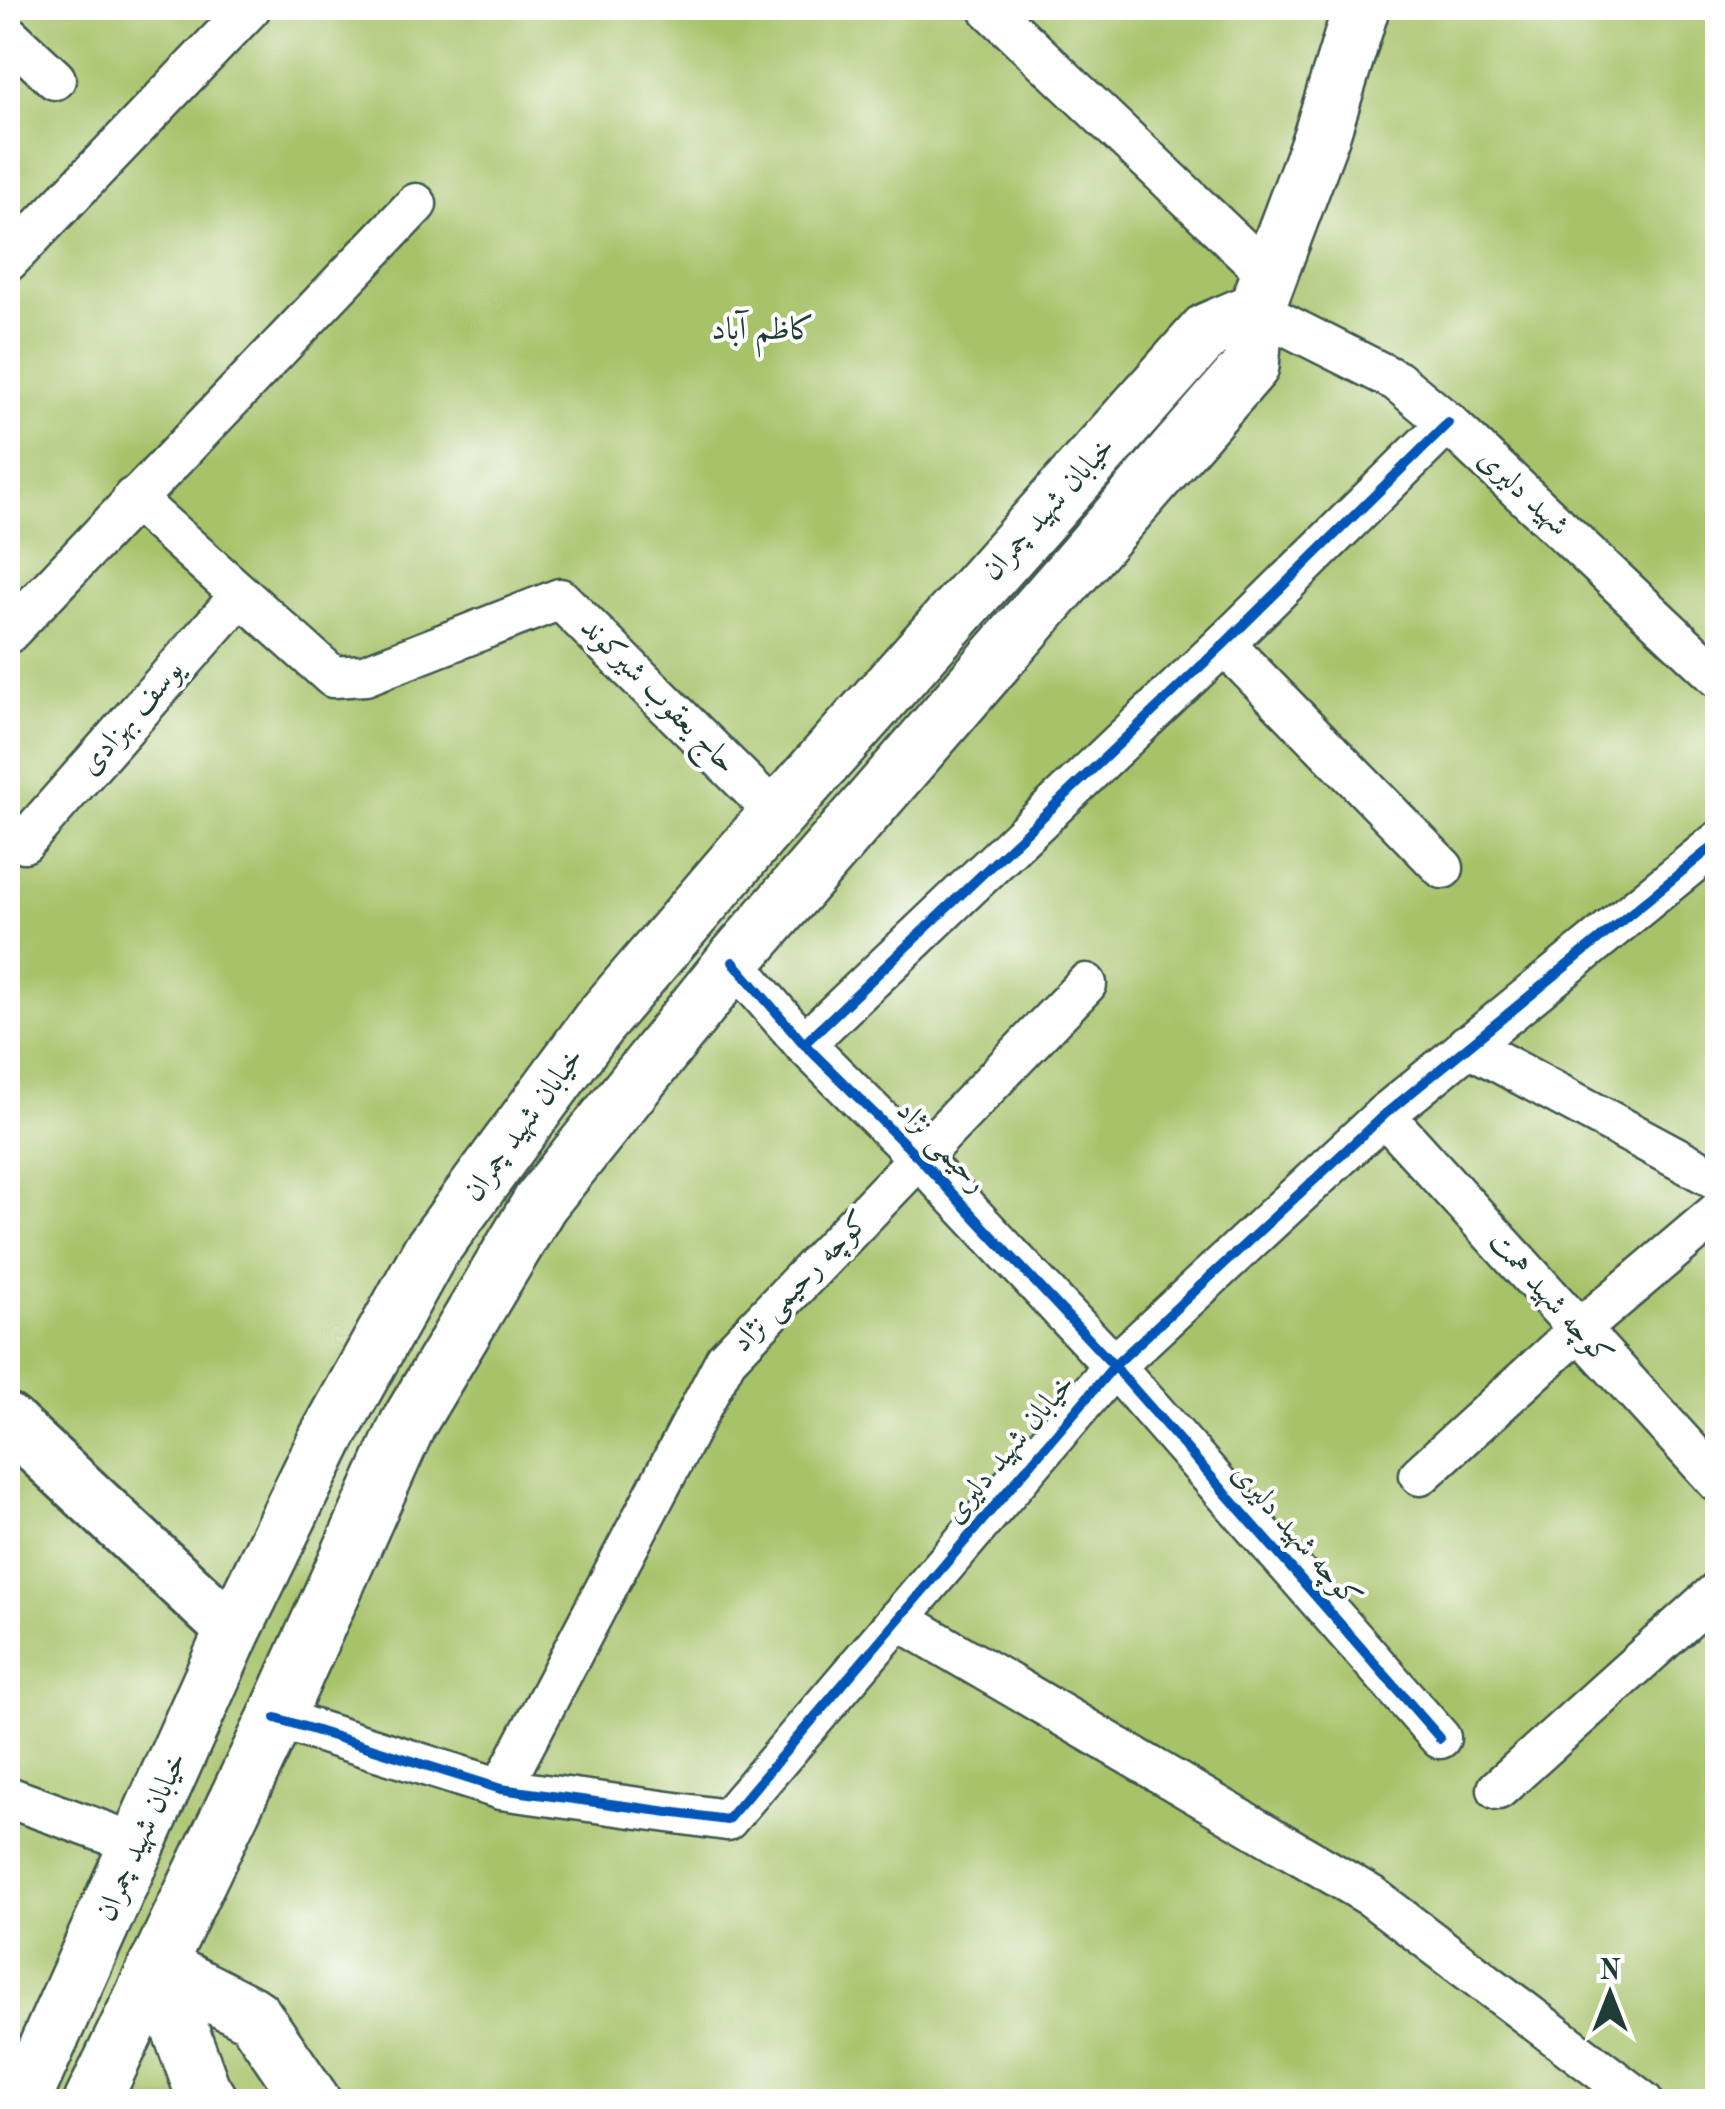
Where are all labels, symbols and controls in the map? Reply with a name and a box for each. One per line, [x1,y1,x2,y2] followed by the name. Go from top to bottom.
[711,309,815,358] district label: کاظم آباد
[977,431,1122,588] street label: خیابان شهید چمران
[1470,444,1574,544] street label: شهید دلیری
[568,612,742,786] street label: حاج یعقوب شیرکوند
[74,654,192,782] street label: یوسف بهزادی
[458,1043,591,1209] street label: خیابان شهید چمران
[888,1095,992,1201] street label: رحیمی نژاد
[727,1206,878,1361] street label: کوچه رحیمی نژاد
[1479,1226,1618,1374] street label: کوچه شهید همت
[939,1369,1082,1530] street label: خیابان شهید دلیری
[1223,1458,1366,1616] street label: کوچه شهید دلیری
[91,1748,195,1927] street label: خیابان شهید چمران
[1560,1944,1660,2044] north arrow
[1599,1958,1621,1986] text: N

